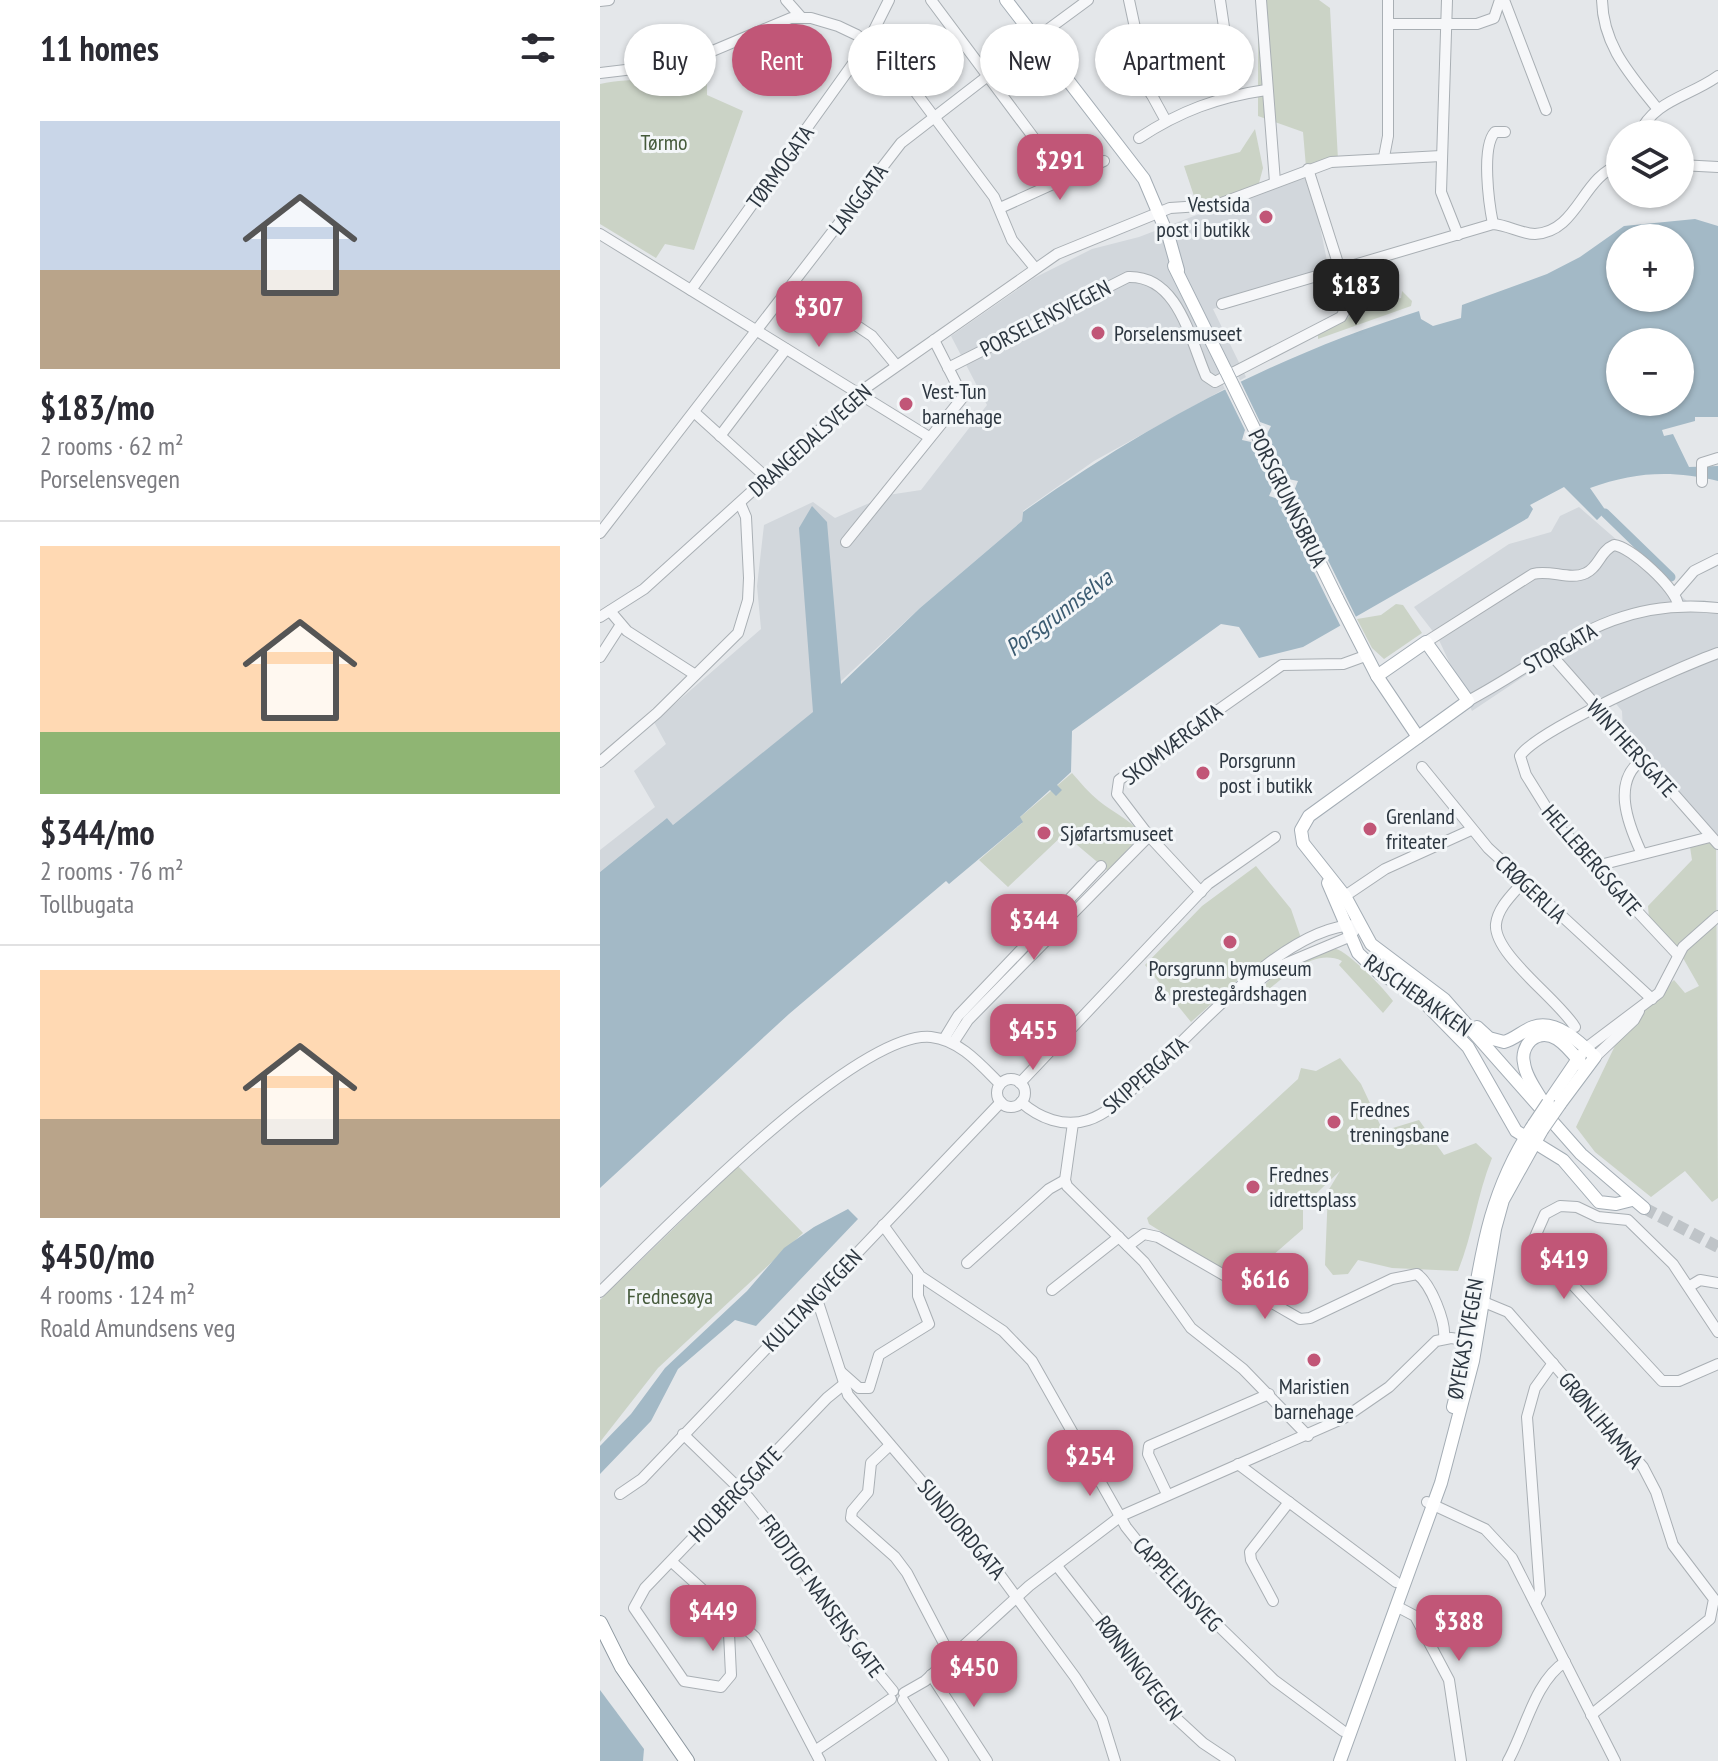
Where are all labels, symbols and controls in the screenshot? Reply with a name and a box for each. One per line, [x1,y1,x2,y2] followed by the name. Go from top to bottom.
[624,24,716,96] chip: Buy
[732,24,832,96] chip: Rent
[848,24,964,96] chip: Filters
[980,24,1079,96] chip: New
[1095,24,1254,96] chip: Apartment
[40,26,159,70] text: 11 homes
[516,26,560,70] icon: filters
[740,119,820,214] street label: TØRMOGATA
[1606,120,1694,416] map controls
[1606,120,1694,208] button: layers
[640,128,688,156] park label: Tørmo
[1013,134,1107,202] pin: $291
[1035,143,1085,176] text: $291
[822,158,894,240] street label: LANGGATA
[228,173,372,317] icon: home
[1156,190,1250,243] place label: Vestsida post i butikk
[1257,208,1275,226] marker: Vestsida post i butikk
[1606,224,1694,312] button: +
[1309,259,1403,327] pin: $183
[1331,268,1381,301] text: $183
[975,273,1115,363] street label: PORSELENSVEGEN
[772,281,866,349] pin: $307
[794,290,844,323] text: $307
[1114,319,1242,347] place label: Porselensmuseet
[1089,324,1107,342] marker: Porselensmuseet
[1606,328,1694,416] button: −
[743,377,877,503] street label: DRANGEDALSVEGEN
[921,377,1002,430] place label: Vest-Tun barnehage
[40,385,155,429] text: $183/mo
[897,395,915,413] marker: Vest-Tun barnehage
[1242,424,1334,572] street label: PORSGRUNNSBRUA
[40,429,184,462] text: 2 rooms · 62 m²
[40,462,180,495] text: Porselensvegen
[999,561,1120,663] water label: Porsgrunnselva
[228,598,372,742] icon: home
[1518,616,1602,680] street label: STORGATA
[1581,693,1683,803] street label: WINTHERSGATE
[1116,697,1228,791] street label: SKOMVÆRGATA
[1219,746,1313,799] place label: Porsgrunn post i butikk
[1194,764,1212,782] marker: Porsgrunn post i butikk
[1536,799,1648,921] street label: HELLEBERGSGATE
[1386,802,1455,855] place label: Grenland friteater
[40,810,155,854] text: $344/mo
[1060,819,1173,847] place label: Sjøfartsmuseet
[1361,820,1379,838] marker: Grenland friteater
[1035,824,1053,842] marker: Sjøfartsmuseet
[1489,849,1573,930] street label: CRØGERLIA
[40,854,184,887] text: 2 rooms · 76 m²
[40,887,134,920] text: Tollbugata
[987,894,1081,962] pin: $344
[1009,903,1059,936] text: $344
[1221,933,1239,951] marker: Porsgrunn bymuseum & prestegårdshagen
[1359,948,1477,1042] street label: RASCHEBAKKEN
[1148,954,1312,1007] place label: Porsgrunn bymuseum & prestegårdshagen
[986,1004,1080,1072] pin: $455
[1008,1013,1058,1046] text: $455
[228,1022,372,1166] icon: home
[1097,1030,1194,1120] street label: SKIPPERGATA
[1350,1095,1449,1148] place label: Frednes treningsbane
[1325,1113,1343,1131] marker: Frednes treningsbane
[1269,1160,1356,1213] place label: Frednes idrettsplass
[1244,1178,1262,1196] marker: Frednes idrettsplass
[1517,1233,1611,1301] pin: $419
[40,1234,155,1278] text: $450/mo
[1539,1242,1589,1275] text: $419
[756,1243,868,1357] street label: KULLTANGVEGEN
[1218,1253,1312,1321] pin: $616
[1240,1262,1290,1295] text: $616
[1441,1276,1489,1402] street label: ØYEKASTVEGEN
[40,1278,195,1311] text: 4 rooms · 124 m²
[627,1282,713,1310] park label: Frednesøya
[40,1311,235,1344] text: Roald Amundsens veg
[1305,1351,1323,1369] marker: Maristien barnehage
[1553,1366,1650,1474] street label: GRØNLIHAMNA
[1274,1372,1354,1425] place label: Maristien barnehage
[1043,1430,1137,1498] pin: $254
[1065,1439,1115,1472] text: $254
[682,1440,788,1548] street label: HOLBERGSGATE
[912,1473,1013,1585] street label: SUNDJORDGATA
[753,1509,891,1683] street label: FRIDTJOF NANSENS GATE
[1127,1531,1229,1637] street label: CAPPELENSVEG
[666,1585,760,1653] pin: $449
[688,1594,738,1627] text: $449
[1412,1595,1506,1663] pin: $388
[1434,1604,1484,1637] text: $388
[1089,1610,1189,1726] street label: RØNNINGVEGEN
[927,1641,1021,1709] pin: $450
[949,1650,999,1683] text: $450

